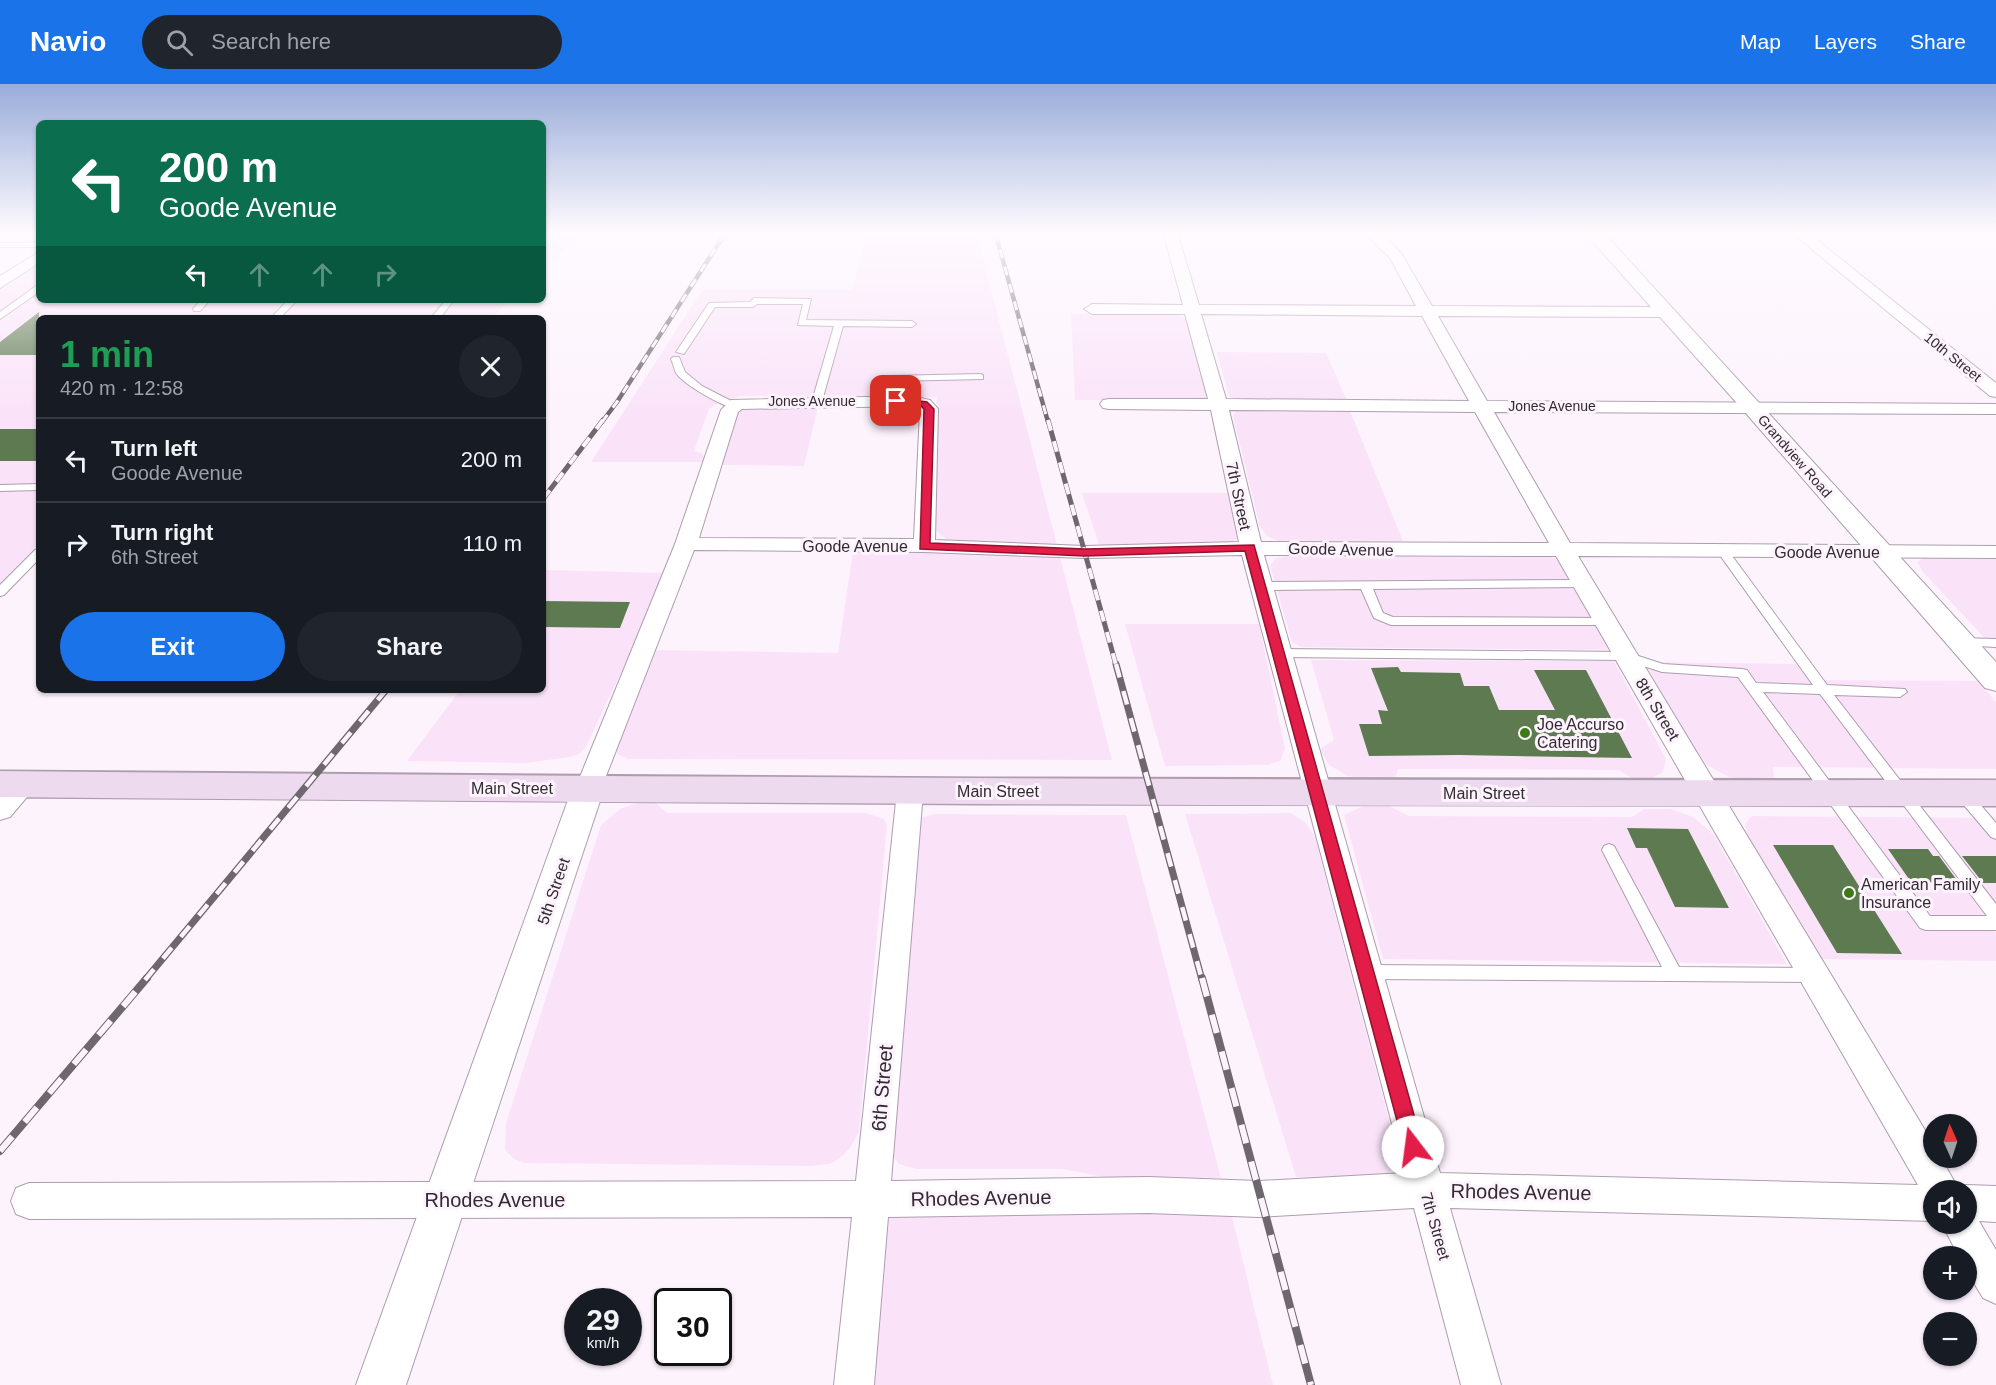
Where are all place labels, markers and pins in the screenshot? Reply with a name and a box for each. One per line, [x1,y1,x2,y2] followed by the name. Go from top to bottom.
[870,375,921,426] pin
[1537,716,1624,751] place label: Joe Accurso Catering
[1518,726,1532,740] marker: Joe Accurso Catering
[1861,876,1980,911] place label: American Family Insurance
[1842,886,1856,900] marker: American Family Insurance

